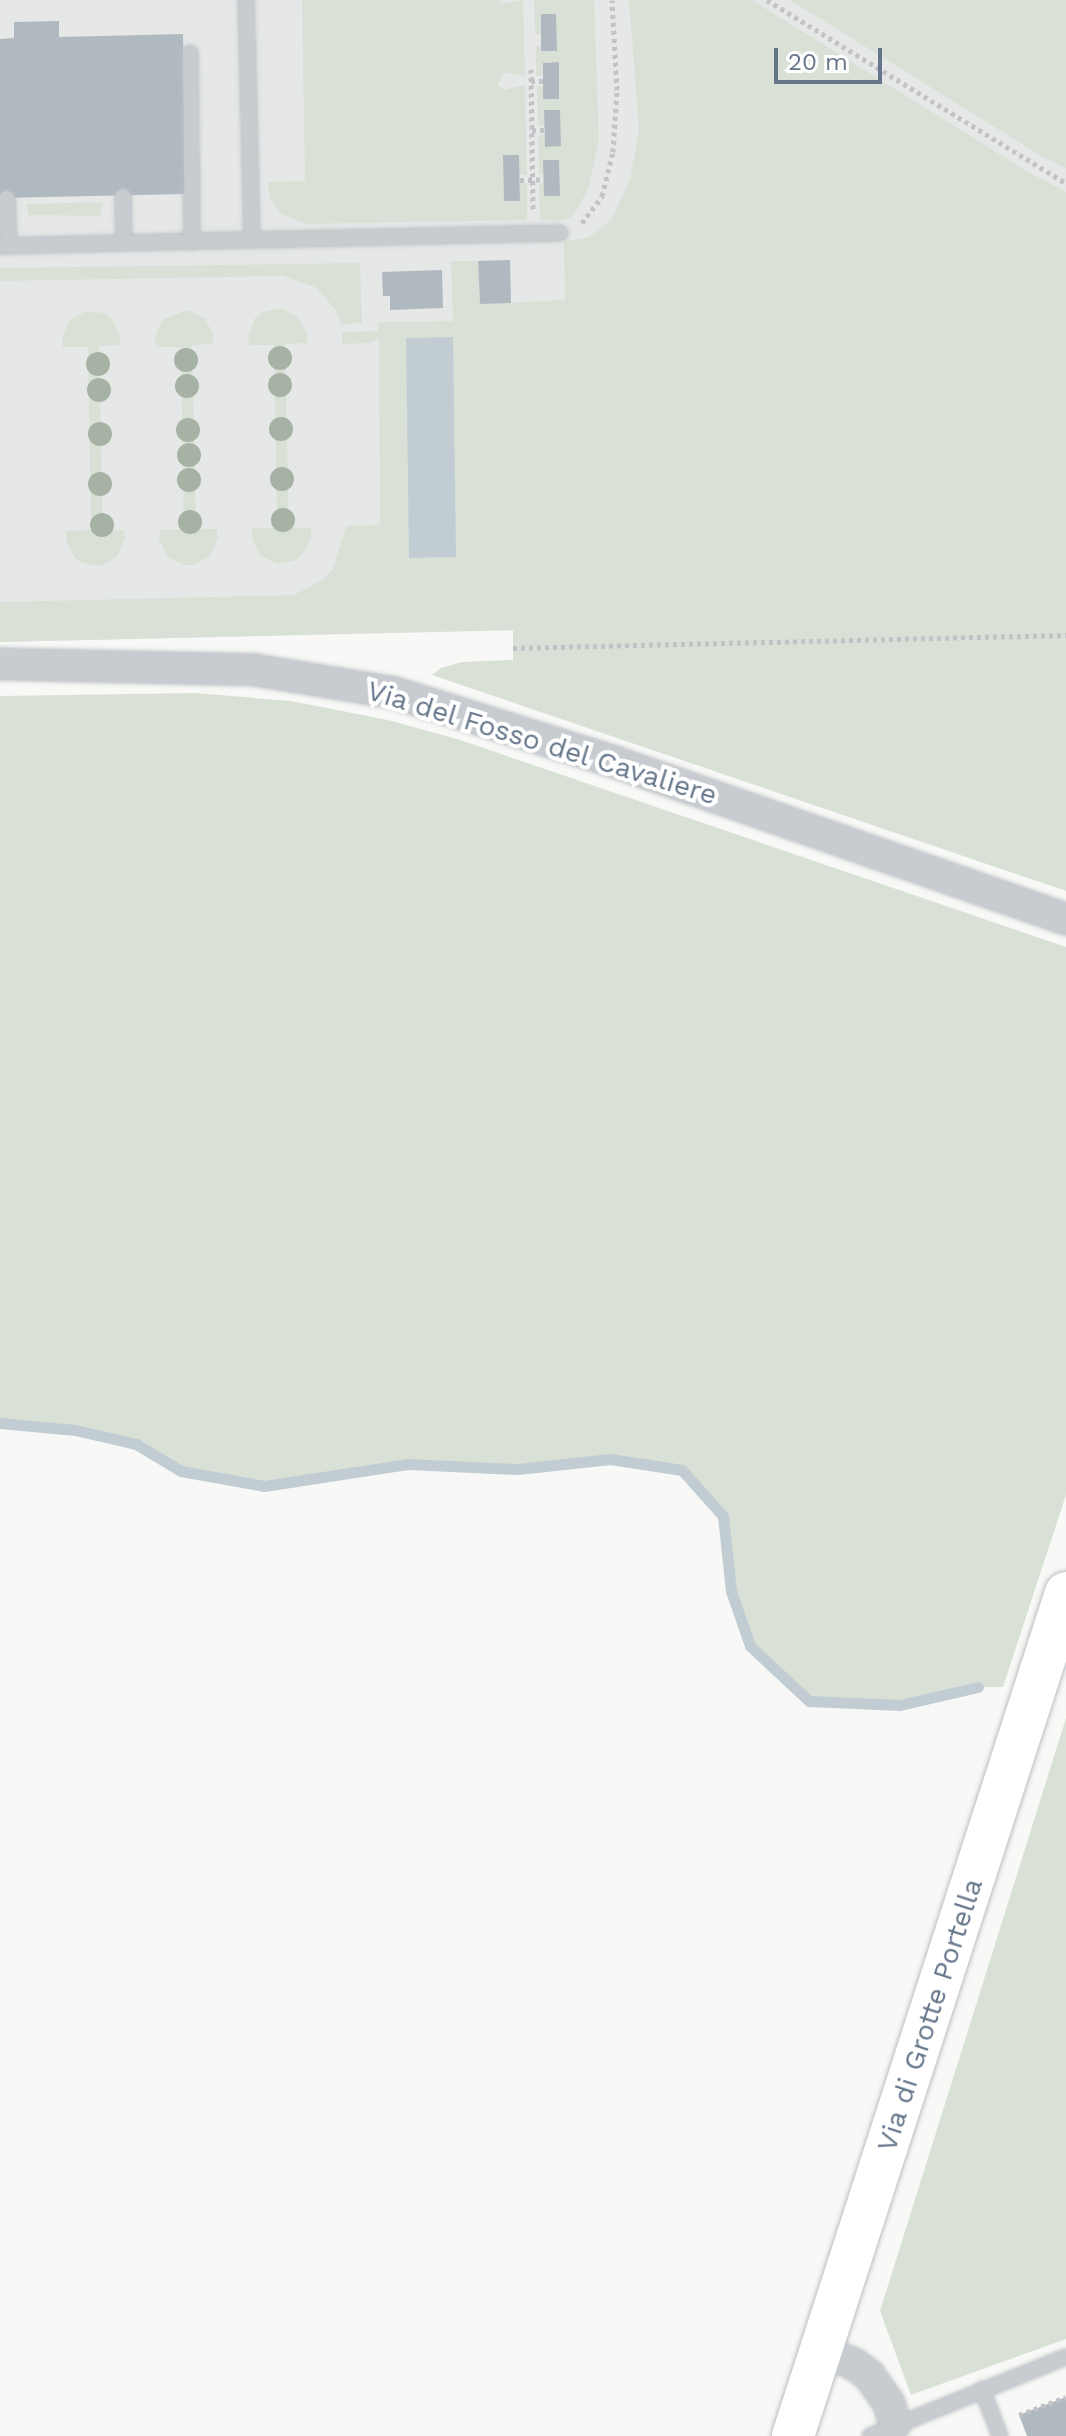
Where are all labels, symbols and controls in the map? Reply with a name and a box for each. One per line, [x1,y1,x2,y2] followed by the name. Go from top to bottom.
[778,32,886,82] scale bar
[788,48,848,76] text: 20 m
[362,673,722,813] street label: Via del Fosso del Cavaliere
[870,1874,990,2156] street label: Via di Grotte Portella

